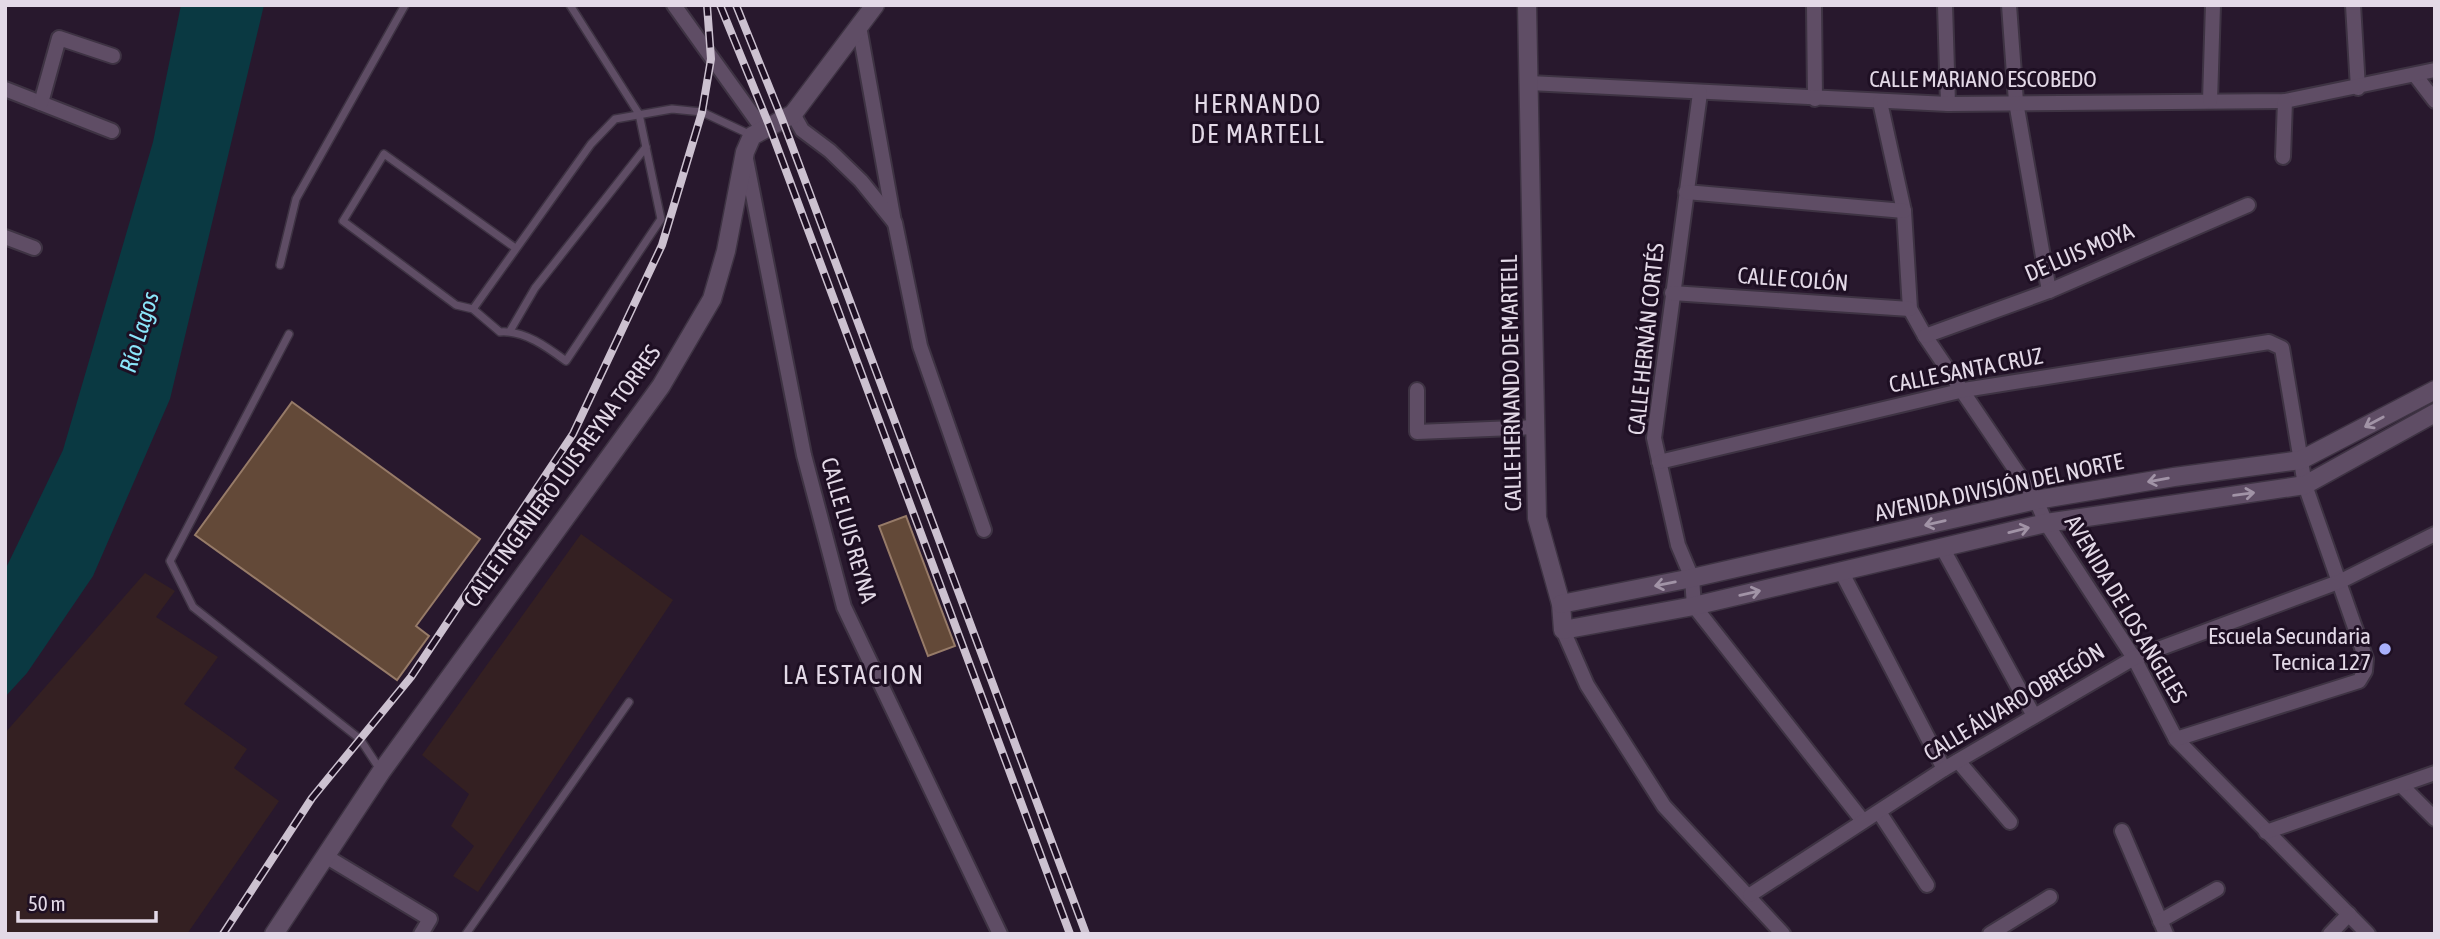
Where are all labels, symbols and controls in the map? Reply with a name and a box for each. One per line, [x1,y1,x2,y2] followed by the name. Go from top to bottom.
[1869,66,2097,92] street label: CALLE MARIANO ESCOBEDO
[1191,89,1325,149] district label: HERNANDO DE MARTELL
[2021,217,2138,287] street label: DE LUIS MOYA
[1623,241,1669,436] street label: CALLE HERNÁN CORTÉS
[1496,254,1526,512] street label: CALLE HERNANDO DE MARTELL
[1737,262,1849,296] street label: CALLE COLÓN
[114,288,164,376] water label: Río Lagos
[458,340,666,612] street label: CALLE INGENIERO LUIS REYNA TORRES
[1887,342,2045,398] street label: CALLE SANTA CRUZ
[2365,415,2385,429] one-way arrow
[1872,448,2126,526] street label: AVENIDA DIVISIÓN DEL NORTE
[816,454,882,606] street label: CALLE LUIS REYNA
[2147,474,2170,487] one-way arrow
[2232,487,2255,500] one-way arrow
[2060,510,2193,708] street label: AVENIDA DE LOS ANGELES
[1924,517,1947,531] one-way arrow
[2007,523,2030,536] one-way arrow
[1654,577,1677,591] one-way arrow
[1738,586,1761,599] one-way arrow
[2208,623,2371,675] place label: Escuela Secundaria Tecnica 127
[1919,638,2109,766] street label: CALLE ÁLVARO OBREGÓN
[2377,641,2393,657] marker: Escuela Secundaria Tecnica 127
[783,660,925,690] district label: LA ESTACION
[18,880,156,924] scale bar
[28,891,66,915] text: 50 m

